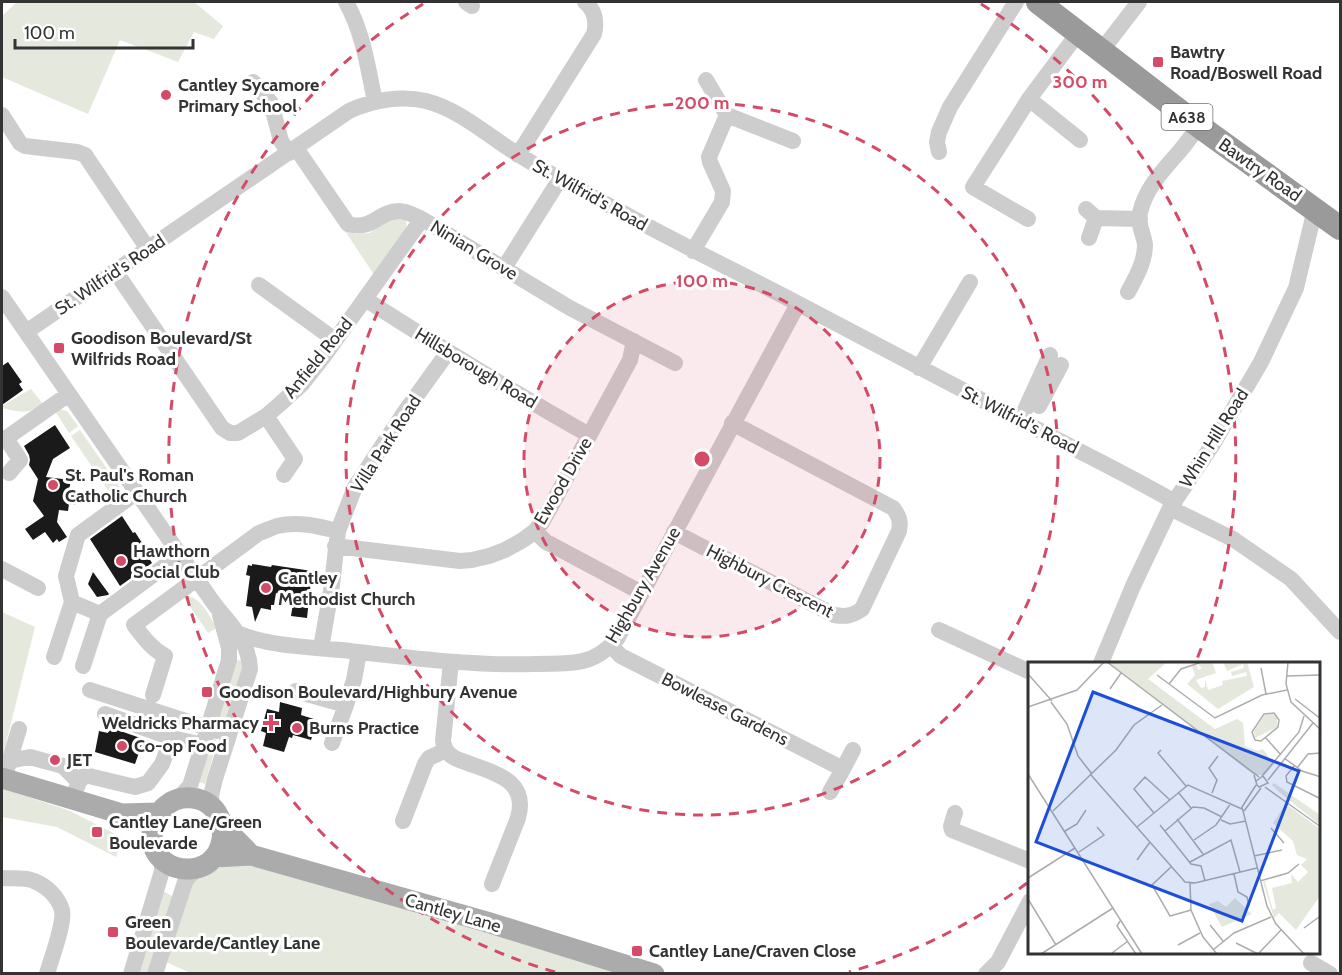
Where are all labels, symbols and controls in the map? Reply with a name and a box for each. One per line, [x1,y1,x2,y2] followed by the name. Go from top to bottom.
[15,12,194,50] scale bar
[24,22,75,44] text: 100 m
[1170,41,1322,84] place label: Bawtry Road/Boswell Road
[1151,55,1165,69] marker: Bawtry Road/Boswell Road
[1053,71,1107,93] text: 300 m
[178,74,319,117] place label: Cantley Sycamore Primary School
[159,88,173,102] marker: Cantley Sycamore Primary School
[675,92,729,114] text: 200 m
[1162,104,1212,130] road number: A638
[1214,133,1306,207] street label: Bawtry Road
[529,154,651,236] street label: St. Wilfrid's Road
[426,215,522,285] street label: Ninian Grove
[51,230,169,320] street label: St. Wilfrid's Road
[676,270,728,292] text: 100 m
[279,313,357,403] street label: Anfield Road
[411,323,541,413] street label: Hillsborough Road
[71,327,252,370] place label: Goodison Boulevard/St Wilfrids Road
[52,341,66,355] marker: Goodison Boulevard/St Wilfrids Road
[958,381,1082,459] street label: St. Wilfrid's Road
[1175,384,1253,492] street label: Whin Hill Road
[346,391,426,497] street label: Villa Park Road
[529,434,597,528] street label: Ewood Drive
[692,449,712,469] centre of rings
[65,464,194,507] place label: St. Paul's Roman Catholic Church
[46,478,60,492] marker: St. Paul's Roman Catholic Church
[601,523,685,647] street label: Highbury Avenue
[703,539,837,623] street label: Highbury Crescent
[133,540,220,583] place label: Hawthorn Social Club
[114,554,128,568] marker: Hawthorn Social Club
[278,567,416,610] place label: Cantley Methodist Church
[259,581,273,595] marker: Cantley Methodist Church
[1028,662,1321,954] inset map
[658,668,792,750] street label: Bowlease Gardens
[219,681,517,703] place label: Goodison Boulevard/Highbury Avenue
[200,685,214,699] marker: Goodison Boulevard/Highbury Avenue
[101,712,259,734] place label: Weldricks Pharmacy
[264,716,278,730] marker: Weldricks Pharmacy
[309,717,419,739] place label: Burns Practice
[290,721,304,735] marker: Burns Practice
[134,735,227,757] place label: Co-op Food
[115,739,129,753] marker: Co-op Food
[66,749,92,771] place label: JET
[48,753,62,767] marker: JET
[109,811,262,854] place label: Cantley Lane/Green Boulevarde
[90,825,104,839] marker: Cantley Lane/Green Boulevarde
[402,889,504,937] street label: Cantley Lane
[125,911,320,954] place label: Green Boulevarde/Cantley Lane
[106,925,120,939] marker: Green Boulevarde/Cantley Lane
[649,940,856,962] place label: Cantley Lane/Craven Close
[630,944,644,958] marker: Cantley Lane/Craven Close

